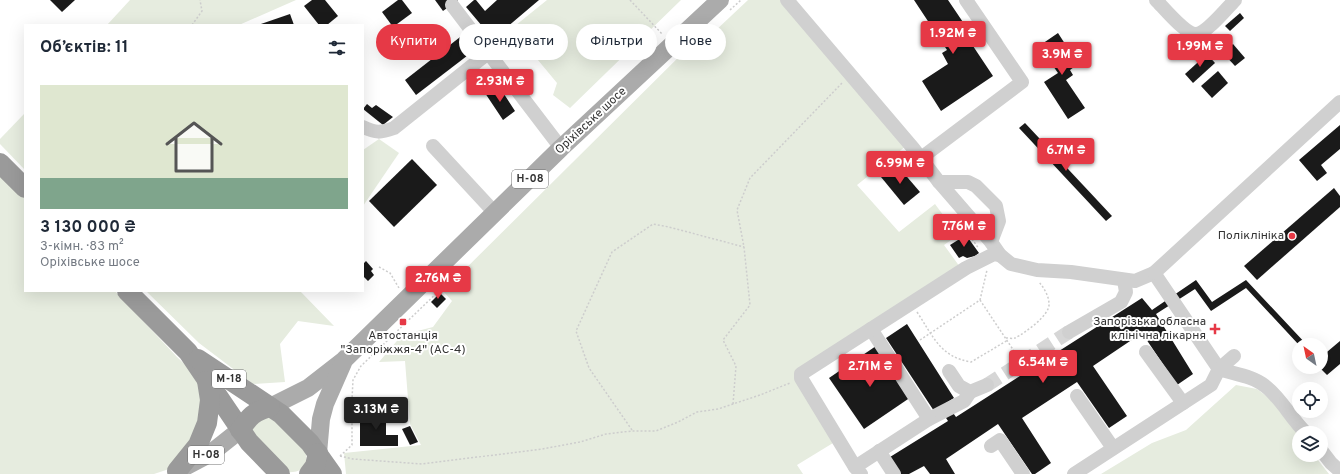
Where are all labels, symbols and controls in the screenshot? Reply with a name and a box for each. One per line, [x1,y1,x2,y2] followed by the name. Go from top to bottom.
[916,21,990,55] pin: 1.92M ₴
[376,24,451,60] chip: Купити
[459,24,568,60] chip: Орендувати
[576,24,657,60] chip: Фільтри
[665,24,726,60] chip: Нове
[930,26,976,42] text: 1.92M ₴
[1163,34,1237,68] pin: 1.99M ₴
[40,37,129,59] text: Об’єктів: 11
[326,37,348,59] icon: filters
[1177,39,1223,55] text: 1.99M ₴
[1029,42,1095,76] pin: 3.9M ₴
[1042,47,1082,63] text: 3.9M ₴
[463,69,537,103] pin: 2.93M ₴
[475,74,525,90] text: 2.93M ₴
[552,84,630,158] street label: Оріхівське шосе
[158,111,230,183] icon: home
[1033,138,1099,172] pin: 6.7M ₴
[1046,143,1086,159] text: 6.7M ₴
[863,151,937,185] pin: 6.99M ₴
[875,156,925,172] text: 6.99M ₴
[512,170,548,188] road number: Н-08
[927,214,1001,248] pin: 7.76M ₴
[40,217,136,239] text: 3 130 000 ₴
[942,219,986,235] text: 7.76M ₴
[1218,228,1284,244] place label: Поліклініка
[1287,231,1297,241] marker: Поліклініка
[40,239,124,255] text: 3-кімн. · 83 m²
[40,255,140,271] text: Оріхівське шосе
[401,266,475,300] pin: 2.76M ₴
[415,271,461,287] text: 2.76M ₴
[1093,314,1206,344] place label: Запорізька обласна клінічна лікарня
[398,317,408,327] marker: Автостанція "Запоріжжя-4" (АС-4)
[1209,323,1221,335] marker: Запорізька обласна клінічна лікарня
[340,328,466,358] place label: Автостанція "Запоріжжя-4" (АС-4)
[1292,338,1328,374] north arrow
[1292,338,1328,462] map controls
[1006,350,1080,384] pin: 6.54M ₴
[833,354,907,388] pin: 2.71M ₴
[1018,355,1068,371] text: 6.54M ₴
[848,359,892,375] text: 2.71M ₴
[212,370,246,388] road number: М-18
[1292,382,1328,418] button: locate
[339,397,413,431] pin: 3.13M ₴
[353,402,399,418] text: 3.13M ₴
[1292,426,1328,462] button: layers
[188,446,224,464] road number: Н-08

